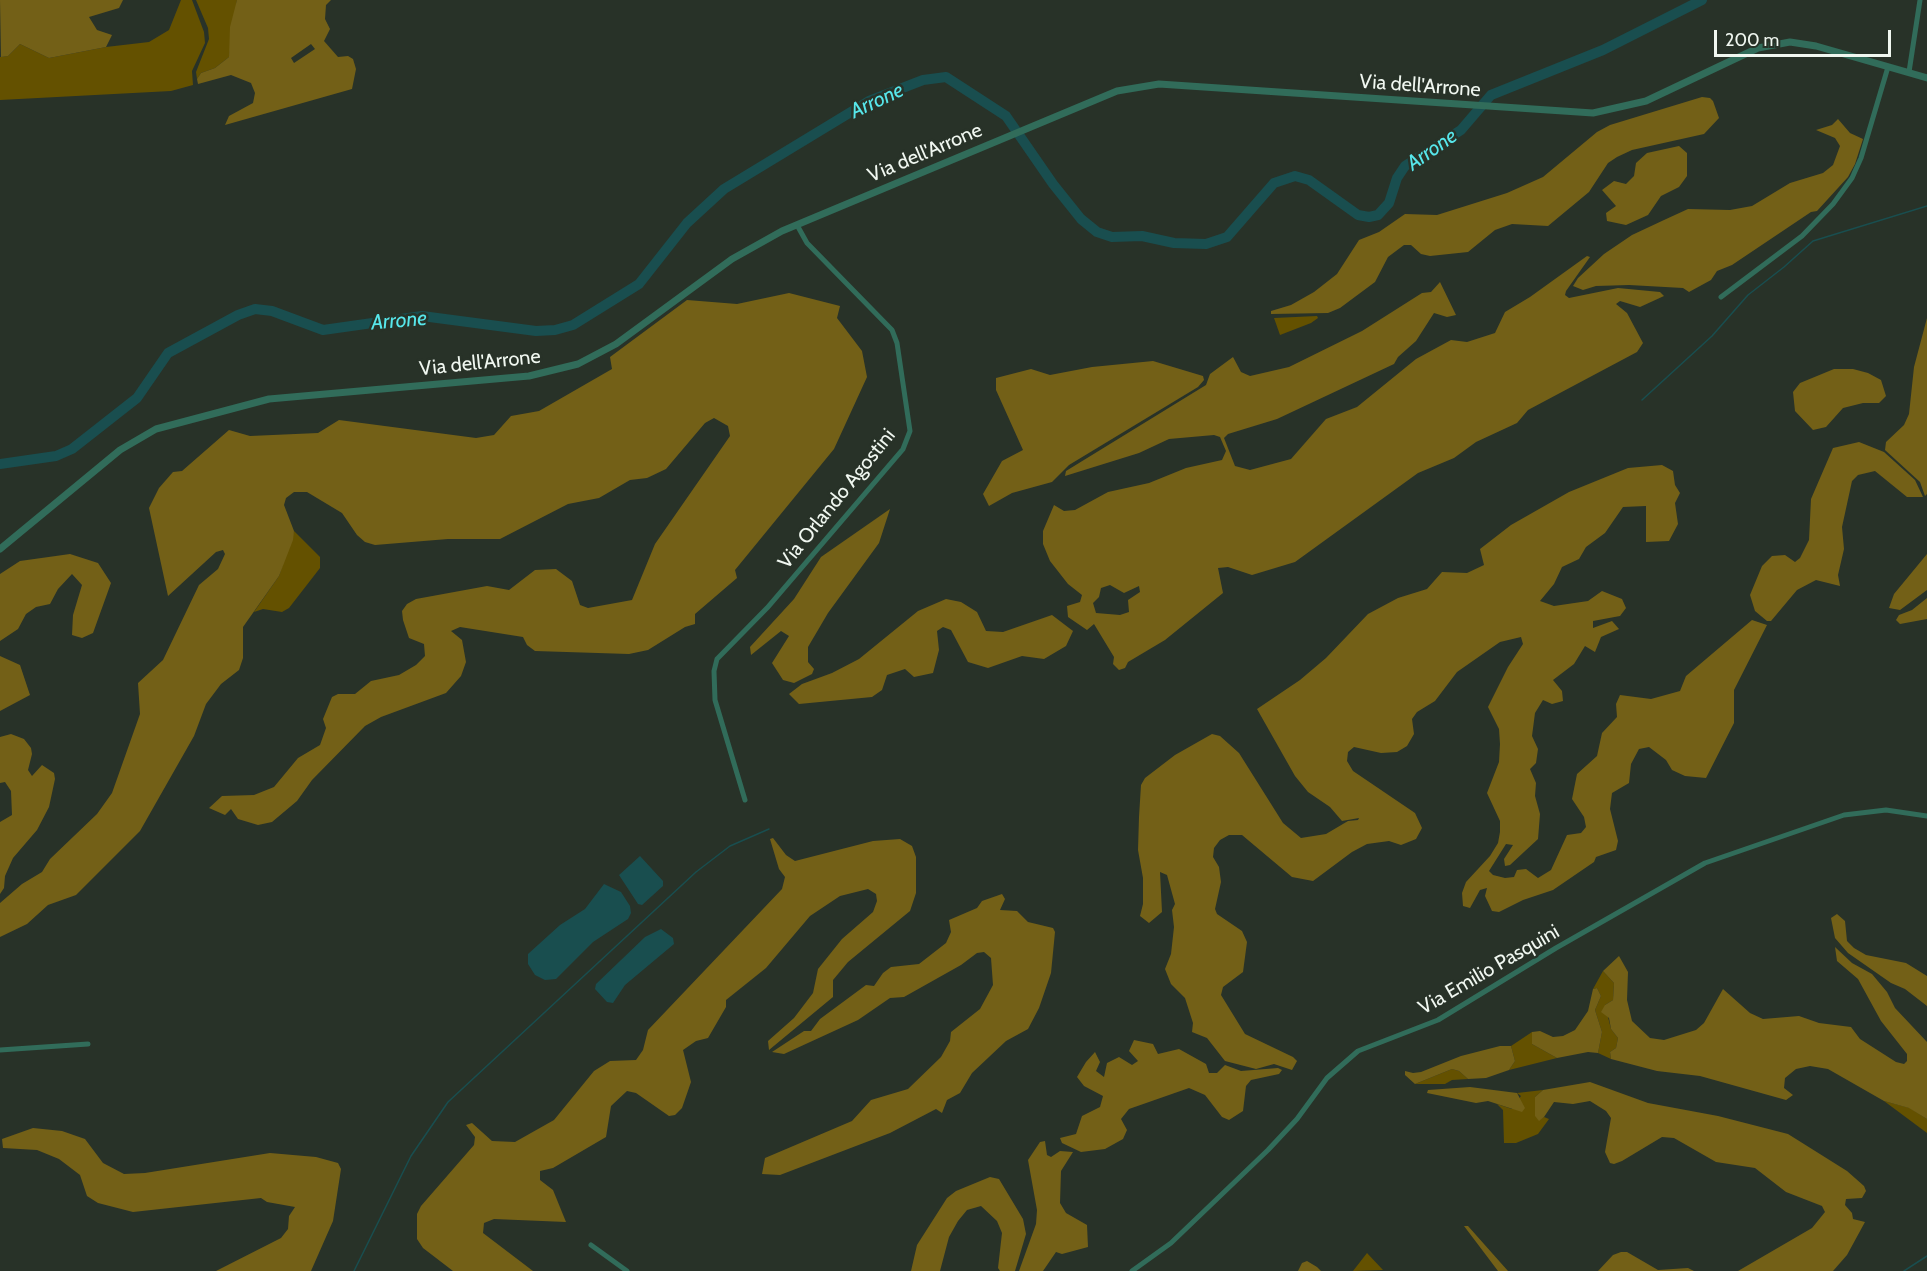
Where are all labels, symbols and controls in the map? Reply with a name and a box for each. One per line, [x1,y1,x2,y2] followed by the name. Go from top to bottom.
[1717,18,1894,56] scale bar
[1725,29,1779,51] text: 200 m
[1358,70,1482,102] street label: Via dell'Arrone
[846,78,908,124] water label: Arrone
[864,118,986,188] street label: Via dell'Arrone
[1402,124,1462,176] water label: Arrone
[370,306,428,336] water label: Arrone
[418,345,542,381] street label: Via dell'Arrone
[773,424,901,574] street label: Via Orlando Agostini
[1414,920,1564,1020] street label: Via Emilio Pasquini

